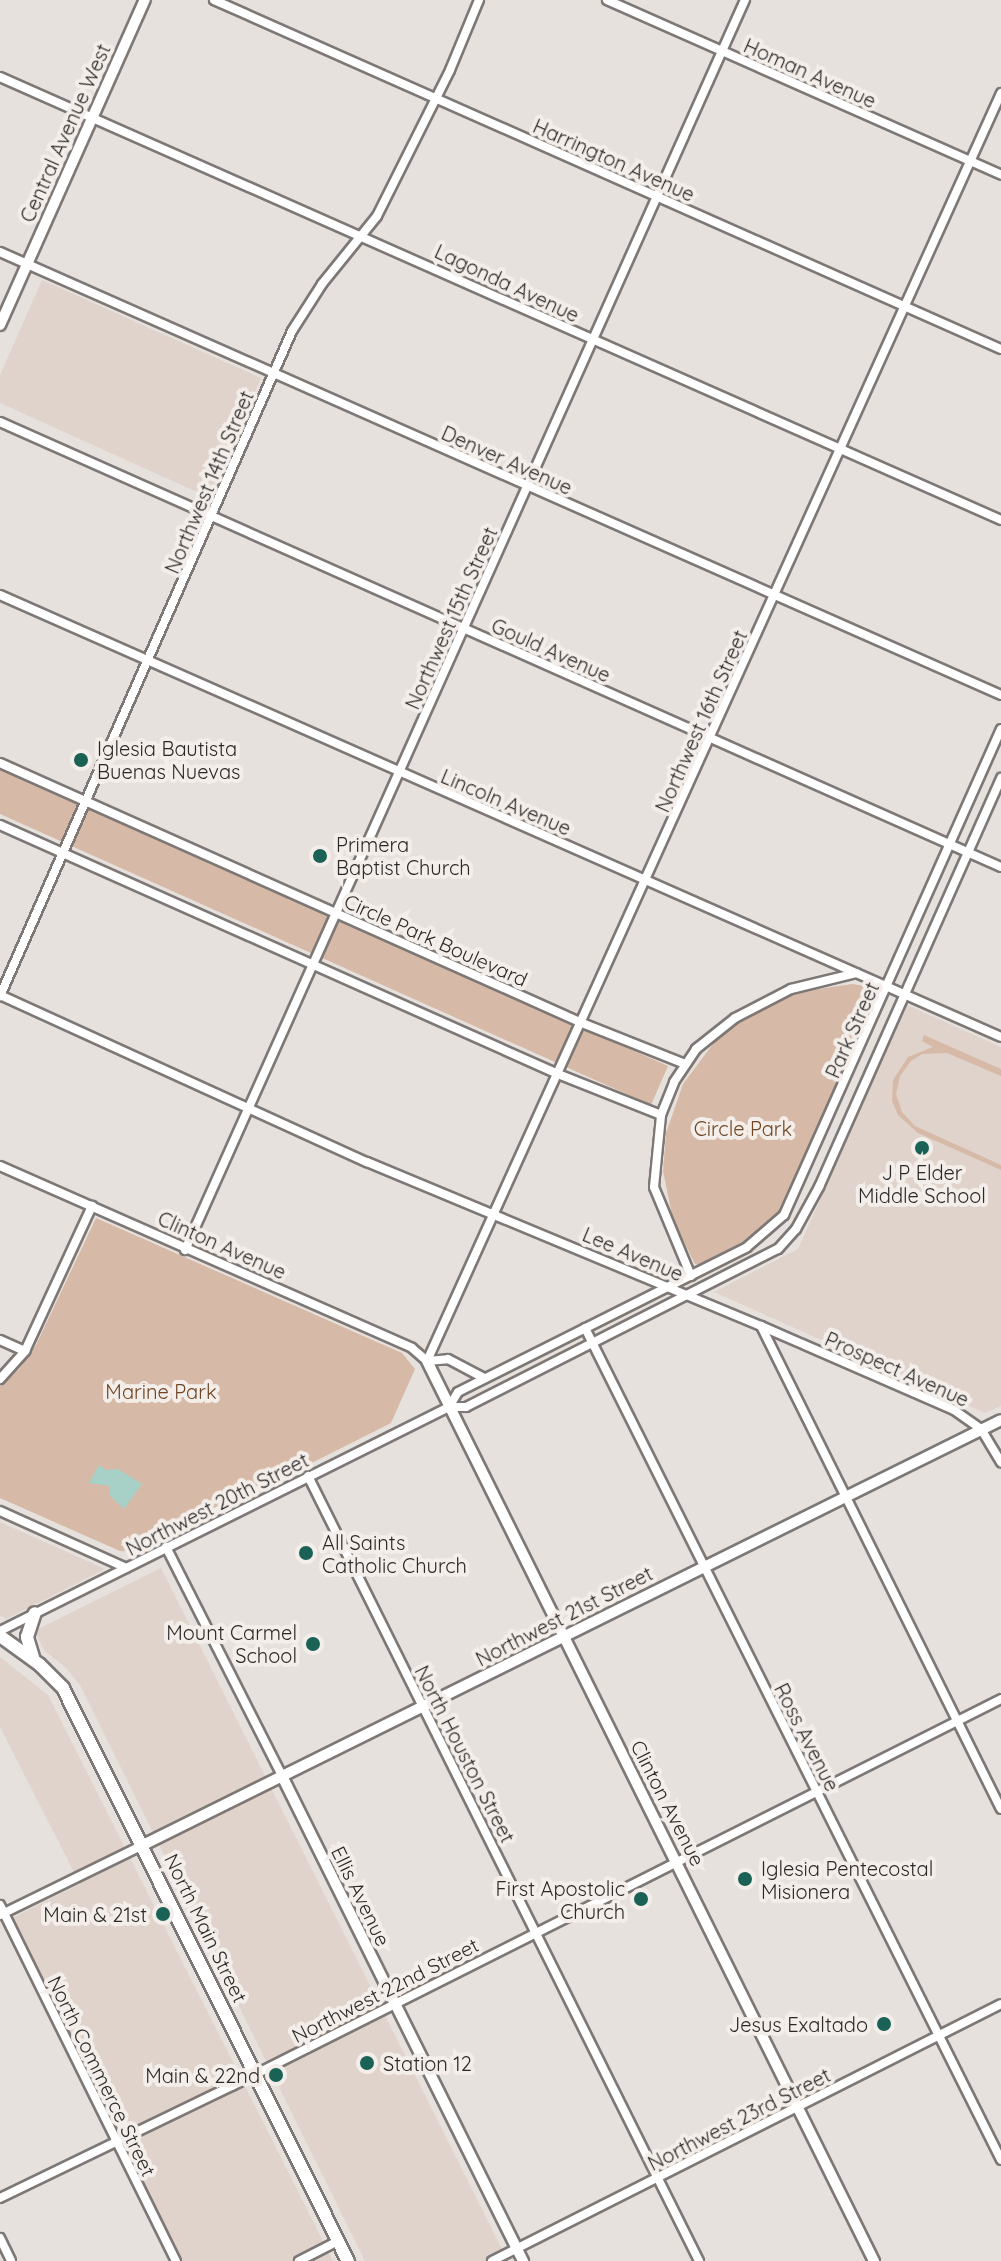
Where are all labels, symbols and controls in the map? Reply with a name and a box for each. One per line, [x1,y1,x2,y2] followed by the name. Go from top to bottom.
[740,33,880,113] street label: Homan Avenue
[15,40,115,226] street label: Central Avenue West
[529,114,699,206] street label: Harrington Avenue
[431,239,583,327] street label: Lagonda Avenue
[160,387,258,577] street label: Northwest 14th Street
[438,420,576,500] street label: Denver Avenue
[400,523,502,713] street label: Northwest 15th Street
[488,613,614,687] street label: Gould Avenue
[650,626,752,816] street label: Northwest 16th Street
[97,736,240,783] place label: Iglesia Bautista Buenas Nuevas
[72,751,90,769] marker: Iglesia Bautista Buenas Nuevas
[437,764,575,840] street label: Lincoln Avenue
[336,832,471,879] place label: Primera Baptist Church
[311,847,329,865] marker: Primera Baptist Church
[341,889,531,991] street label: Circle Park Boulevard
[820,978,884,1082] street label: Park Street
[694,1116,792,1140] park label: Circle Park
[913,1139,931,1157] marker: J P Elder Middle School
[858,1160,986,1207] place label: J P Elder Middle School
[154,1206,290,1284] street label: Clinton Avenue
[579,1222,687,1286] street label: Lee Avenue
[821,1327,973,1411] street label: Prospect Avenue
[105,1379,217,1403] park label: Marine Park
[122,1448,312,1560] street label: Northwest 20th Street
[322,1530,467,1577] place label: All Saints Catholic Church
[297,1544,315,1562] marker: All Saints Catholic Church
[472,1561,656,1671] street label: Northwest 21st Street
[166,1620,297,1667] place label: Mount Carmel School
[304,1635,322,1653] marker: Mount Carmel School
[410,1661,520,1847] street label: North Houston Street
[770,1679,844,1795] street label: Ross Avenue
[626,1736,710,1870] street label: Clinton Avenue
[327,1842,395,1950] street label: Ellis Avenue
[160,1850,252,2006] street label: North Main Street
[761,1856,933,1903] place label: Iglesia Pentecostal Misionera
[736,1870,754,1888] marker: Iglesia Pentecostal Misionera
[496,1876,625,1923] place label: First Apostolic Church
[632,1890,650,1908] marker: First Apostolic Church
[43,1902,147,1926] place label: Main & 21st
[154,1905,172,1923] marker: Main & 21st
[288,1932,482,2048] street label: Northwest 22nd Street
[43,1972,161,2180] street label: North Commerce Street
[729,2012,868,2036] place label: Jesus Exaltado
[875,2015,893,2033] marker: Jesus Exaltado
[383,2051,472,2075] place label: Station 12
[358,2054,376,2072] marker: Station 12
[145,2063,260,2087] place label: Main & 22nd
[644,2063,834,2175] street label: Northwest 23rd Street
[267,2066,285,2084] marker: Main & 22nd

